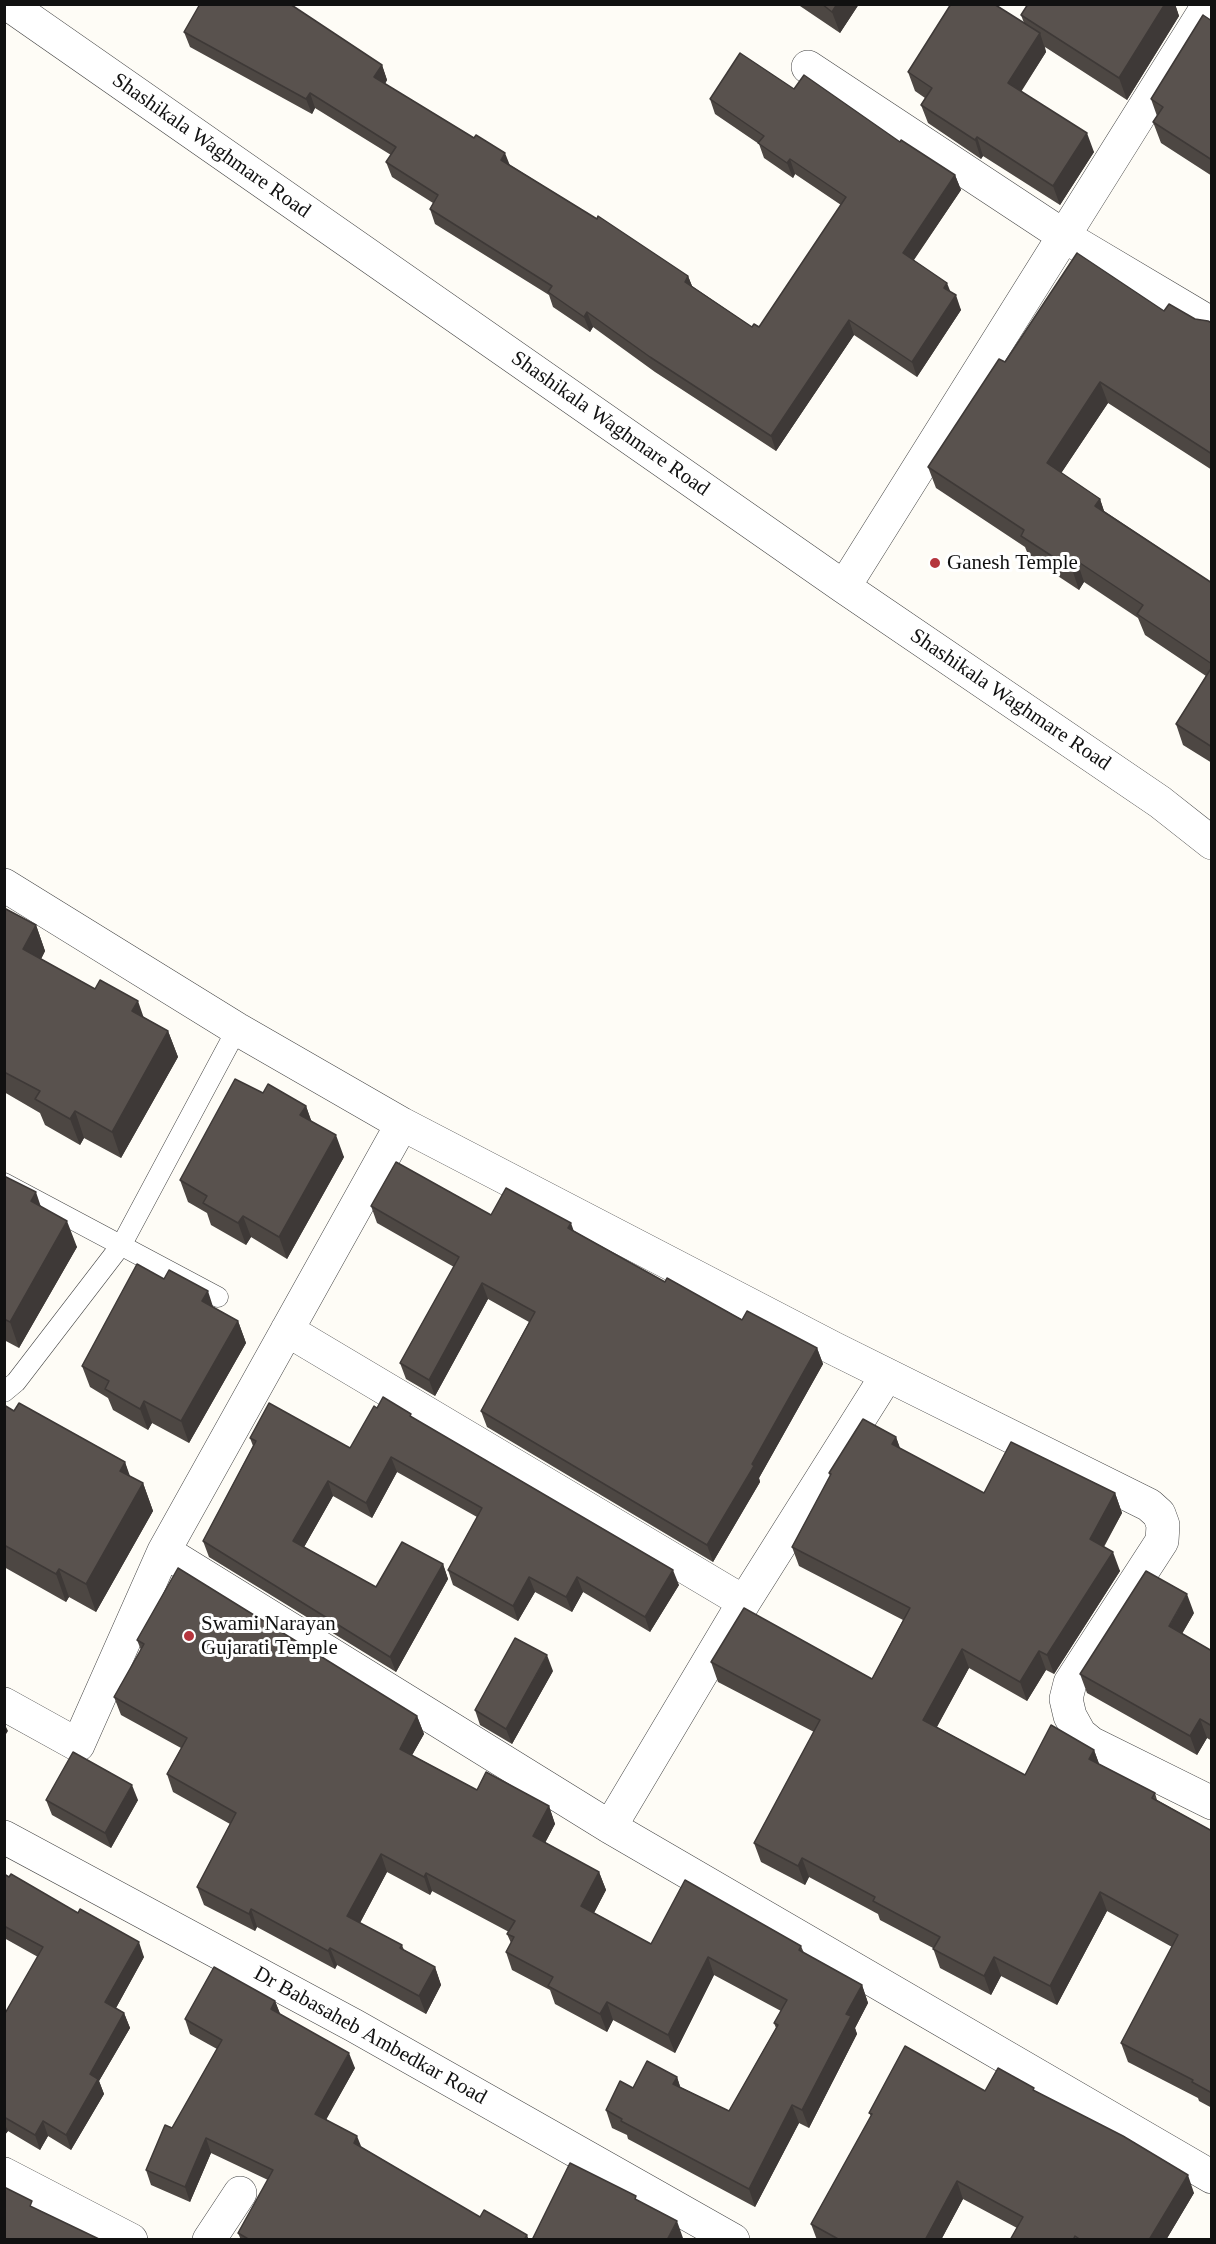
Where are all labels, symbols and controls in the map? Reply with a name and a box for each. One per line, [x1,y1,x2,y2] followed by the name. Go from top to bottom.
[107,68,315,224] street label: Shashikala Waghmare Road
[506,346,714,502] street label: Shashikala Waghmare Road
[947,550,1078,576] place label: Ganesh Temple
[928,556,942,570] marker: Ganesh Temple
[905,624,1115,776] street label: Shashikala Waghmare Road
[201,1611,338,1661] place label: Swami Narayan Gujarati Temple
[182,1629,196,1643] marker: Swami Narayan Gujarati Temple
[249,1962,491,2110] street label: Dr Babasaheb Ambedkar Road

